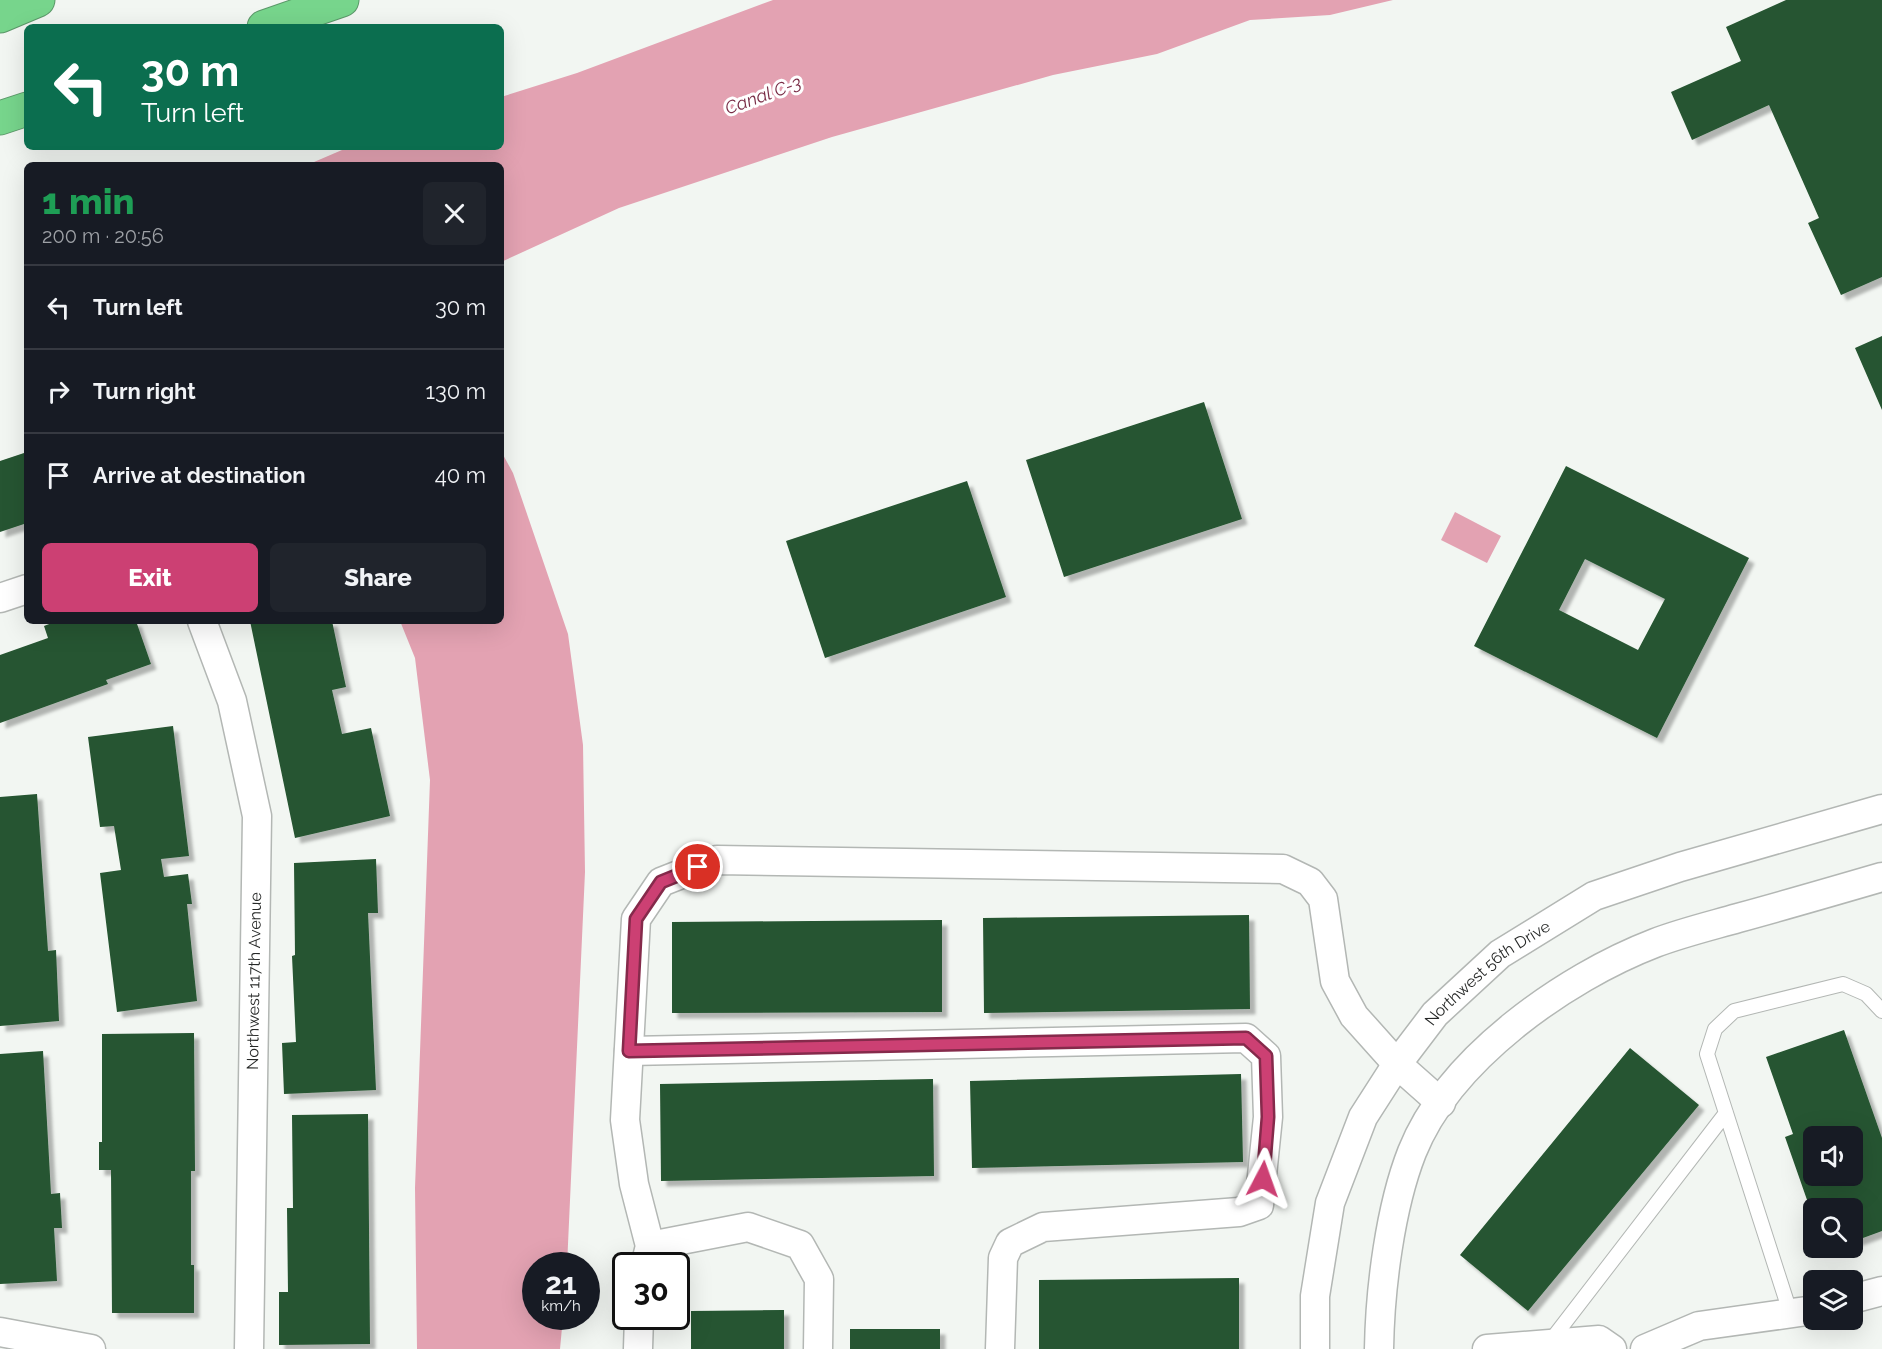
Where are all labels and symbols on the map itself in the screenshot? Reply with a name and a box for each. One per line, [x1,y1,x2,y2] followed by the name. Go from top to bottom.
[722,71,804,119] water label: Canal C-3
[672,841,723,892] pin
[243,892,265,1070] street label: Northwest 117th Avenue
[1421,916,1553,1029] street label: Northwest 56th Drive
[1231,1147,1295,1211] position arrow
[612,1252,690,1330] speed limit sign: 30

